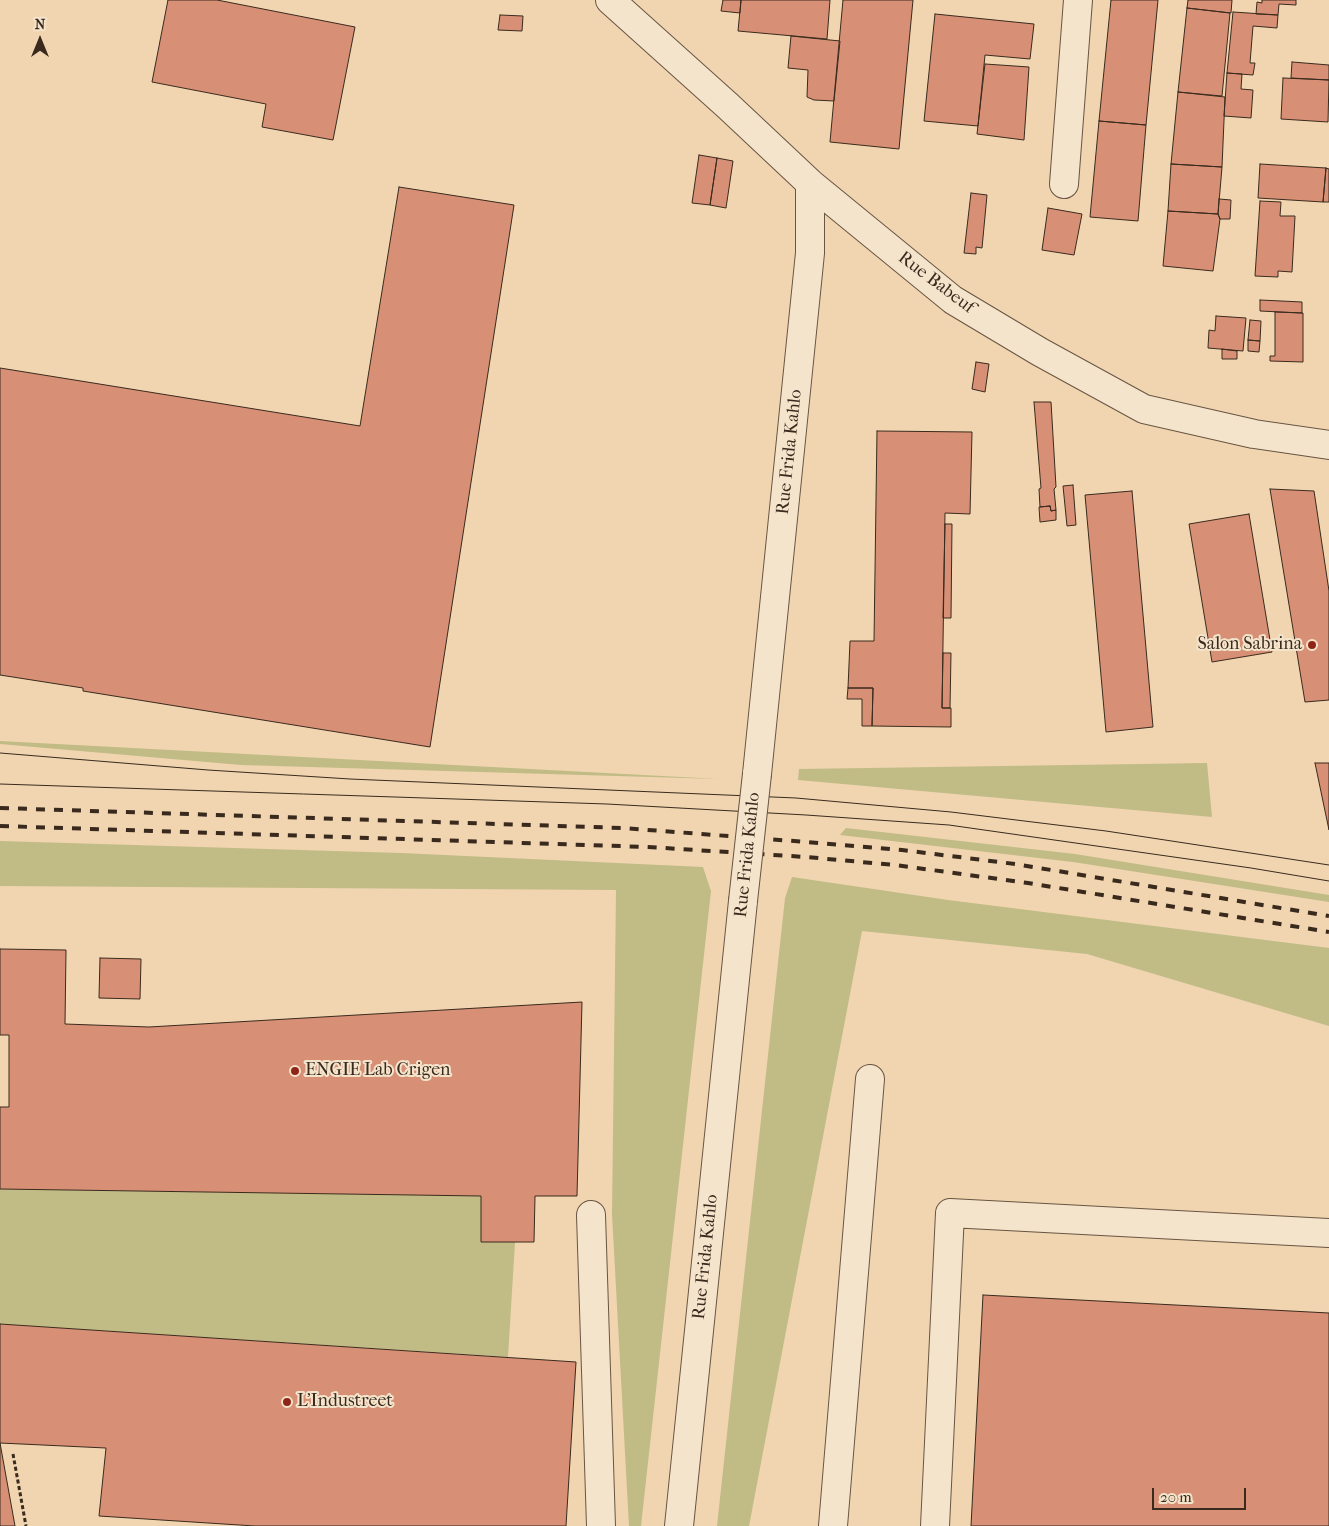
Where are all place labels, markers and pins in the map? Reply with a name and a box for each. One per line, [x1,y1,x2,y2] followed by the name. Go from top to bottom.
[1198,634,1302,656] place label: Salon Sabrina
[1306,639,1318,651] marker: Salon Sabrina
[305,1060,450,1082] place label: ENGIE Lab Crigen
[289,1065,301,1077] marker: ENGIE Lab Crigen
[297,1391,393,1413] place label: L'Industreet
[281,1396,293,1408] marker: L'Industreet

